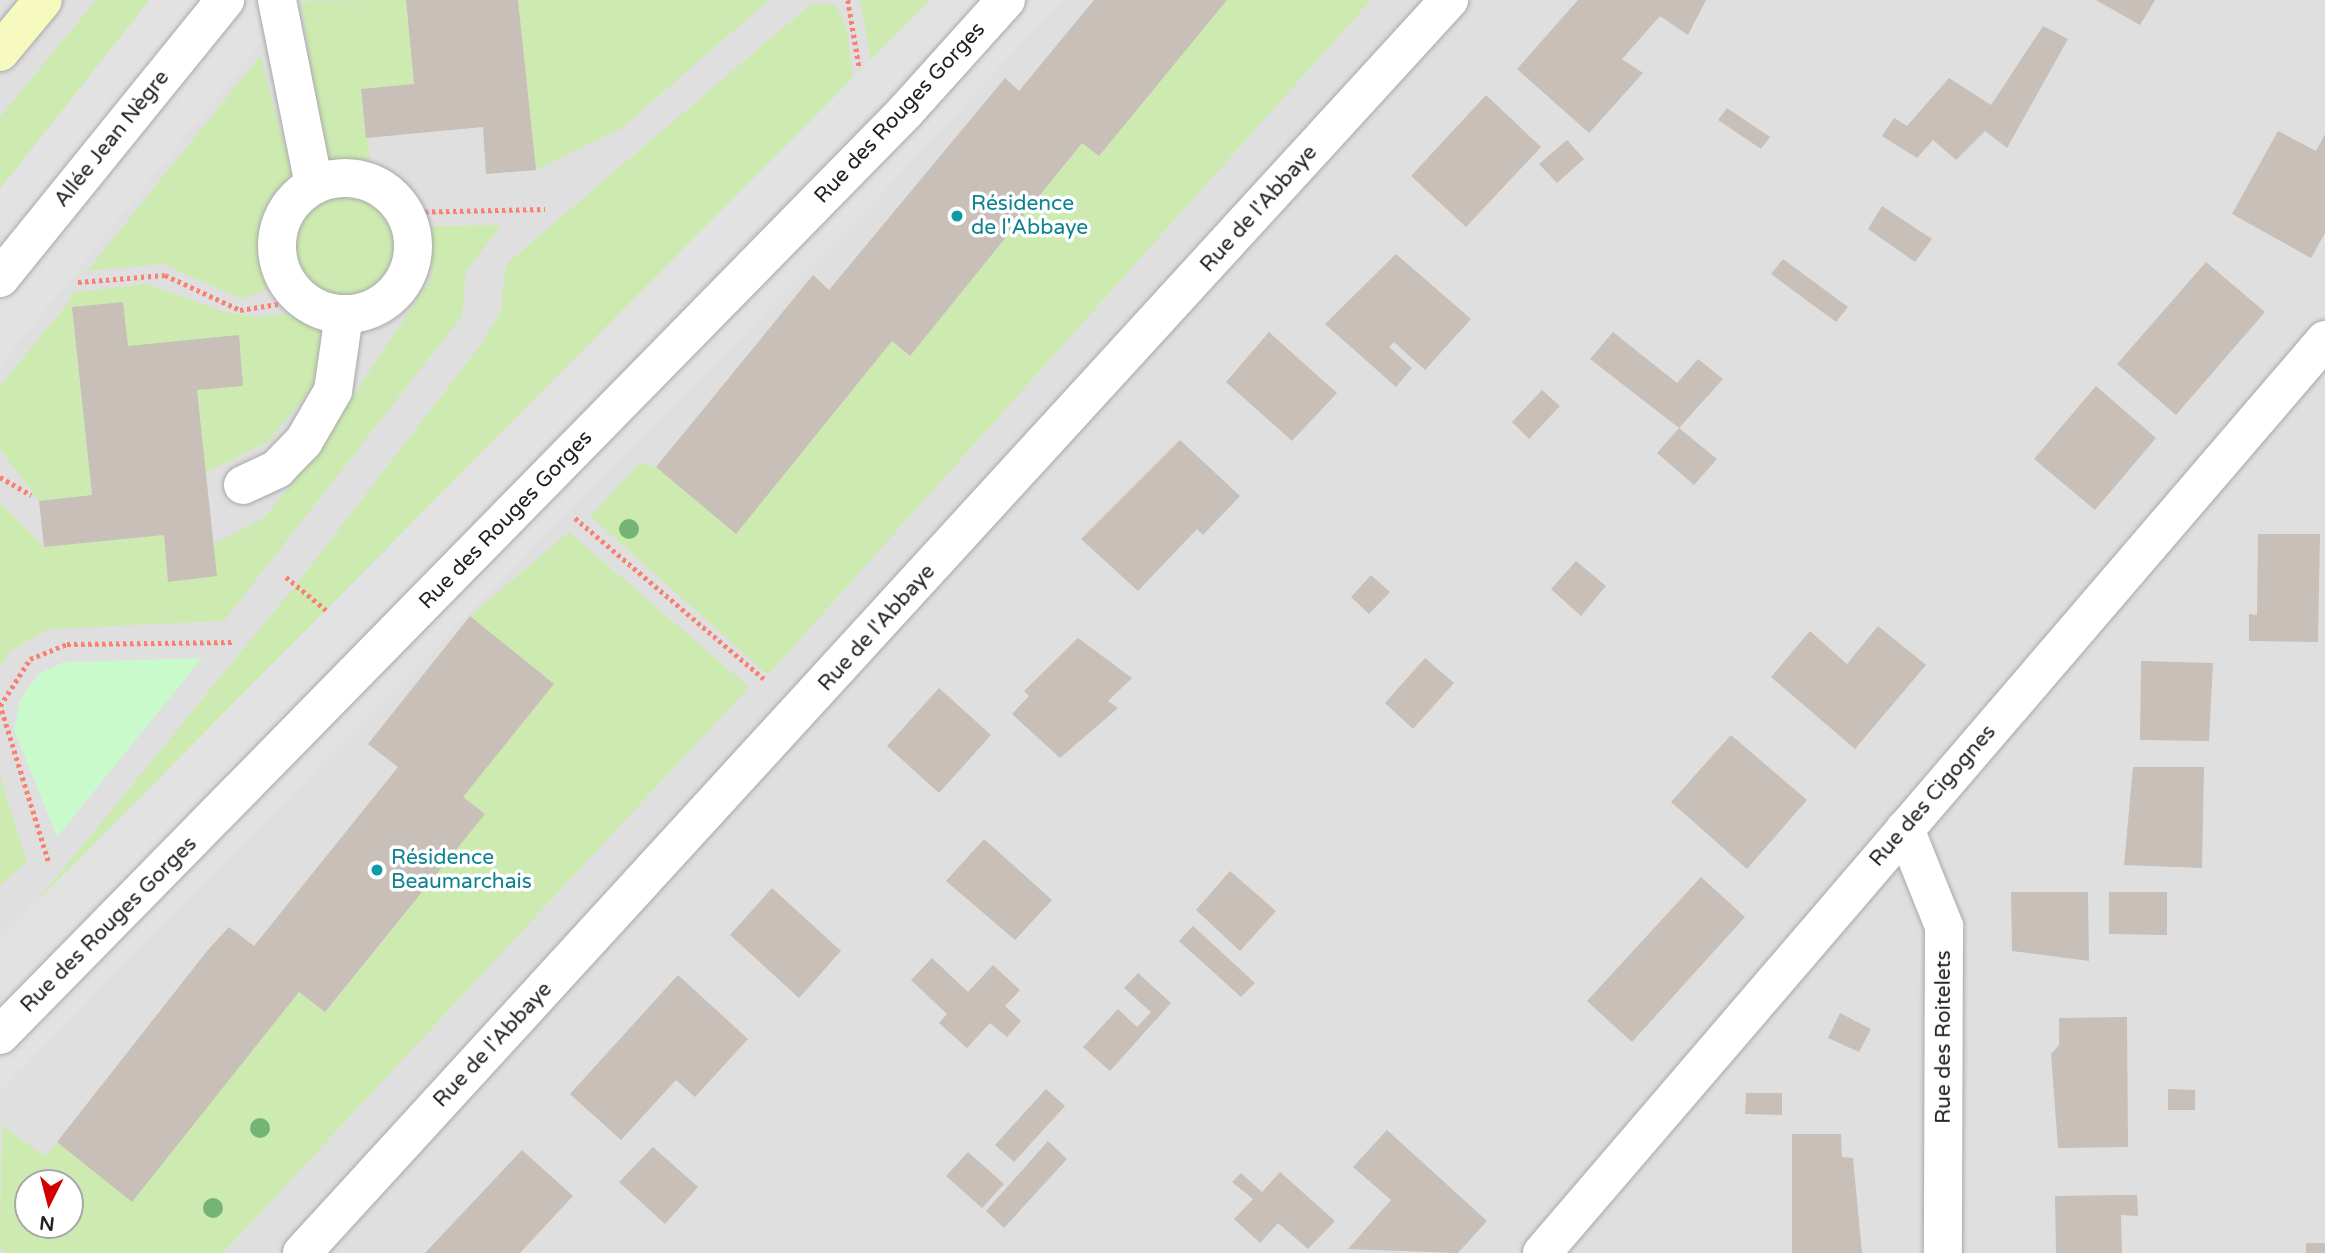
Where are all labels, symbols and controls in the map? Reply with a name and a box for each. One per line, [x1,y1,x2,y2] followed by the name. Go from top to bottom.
[809,17,991,209] street label: Rue des Rouges Gorges
[49,66,175,212] street label: Allée Jean Nègre
[1195,140,1323,278] street label: Rue de l'Abbaye
[971,191,1088,241] place label: Résidence de l'Abbaye
[949,208,965,224] marker: Résidence de l'Abbaye
[414,425,598,615] street label: Rue des Rouges Gorges
[813,559,941,697] street label: Rue de l'Abbaye
[1865,720,2001,872] street label: Rue des Cigognes
[16,832,202,1018] street label: Rue des Rouges Gorges
[391,845,532,895] place label: Résidence Beaumarchais
[369,862,385,878] marker: Résidence Beaumarchais
[1931,950,1957,1124] street label: Rue des Roitelets
[428,977,558,1113] street label: Rue de l'Abbaye
[14,1169,84,1239] north arrow
[38,1211,56,1235] text: N

